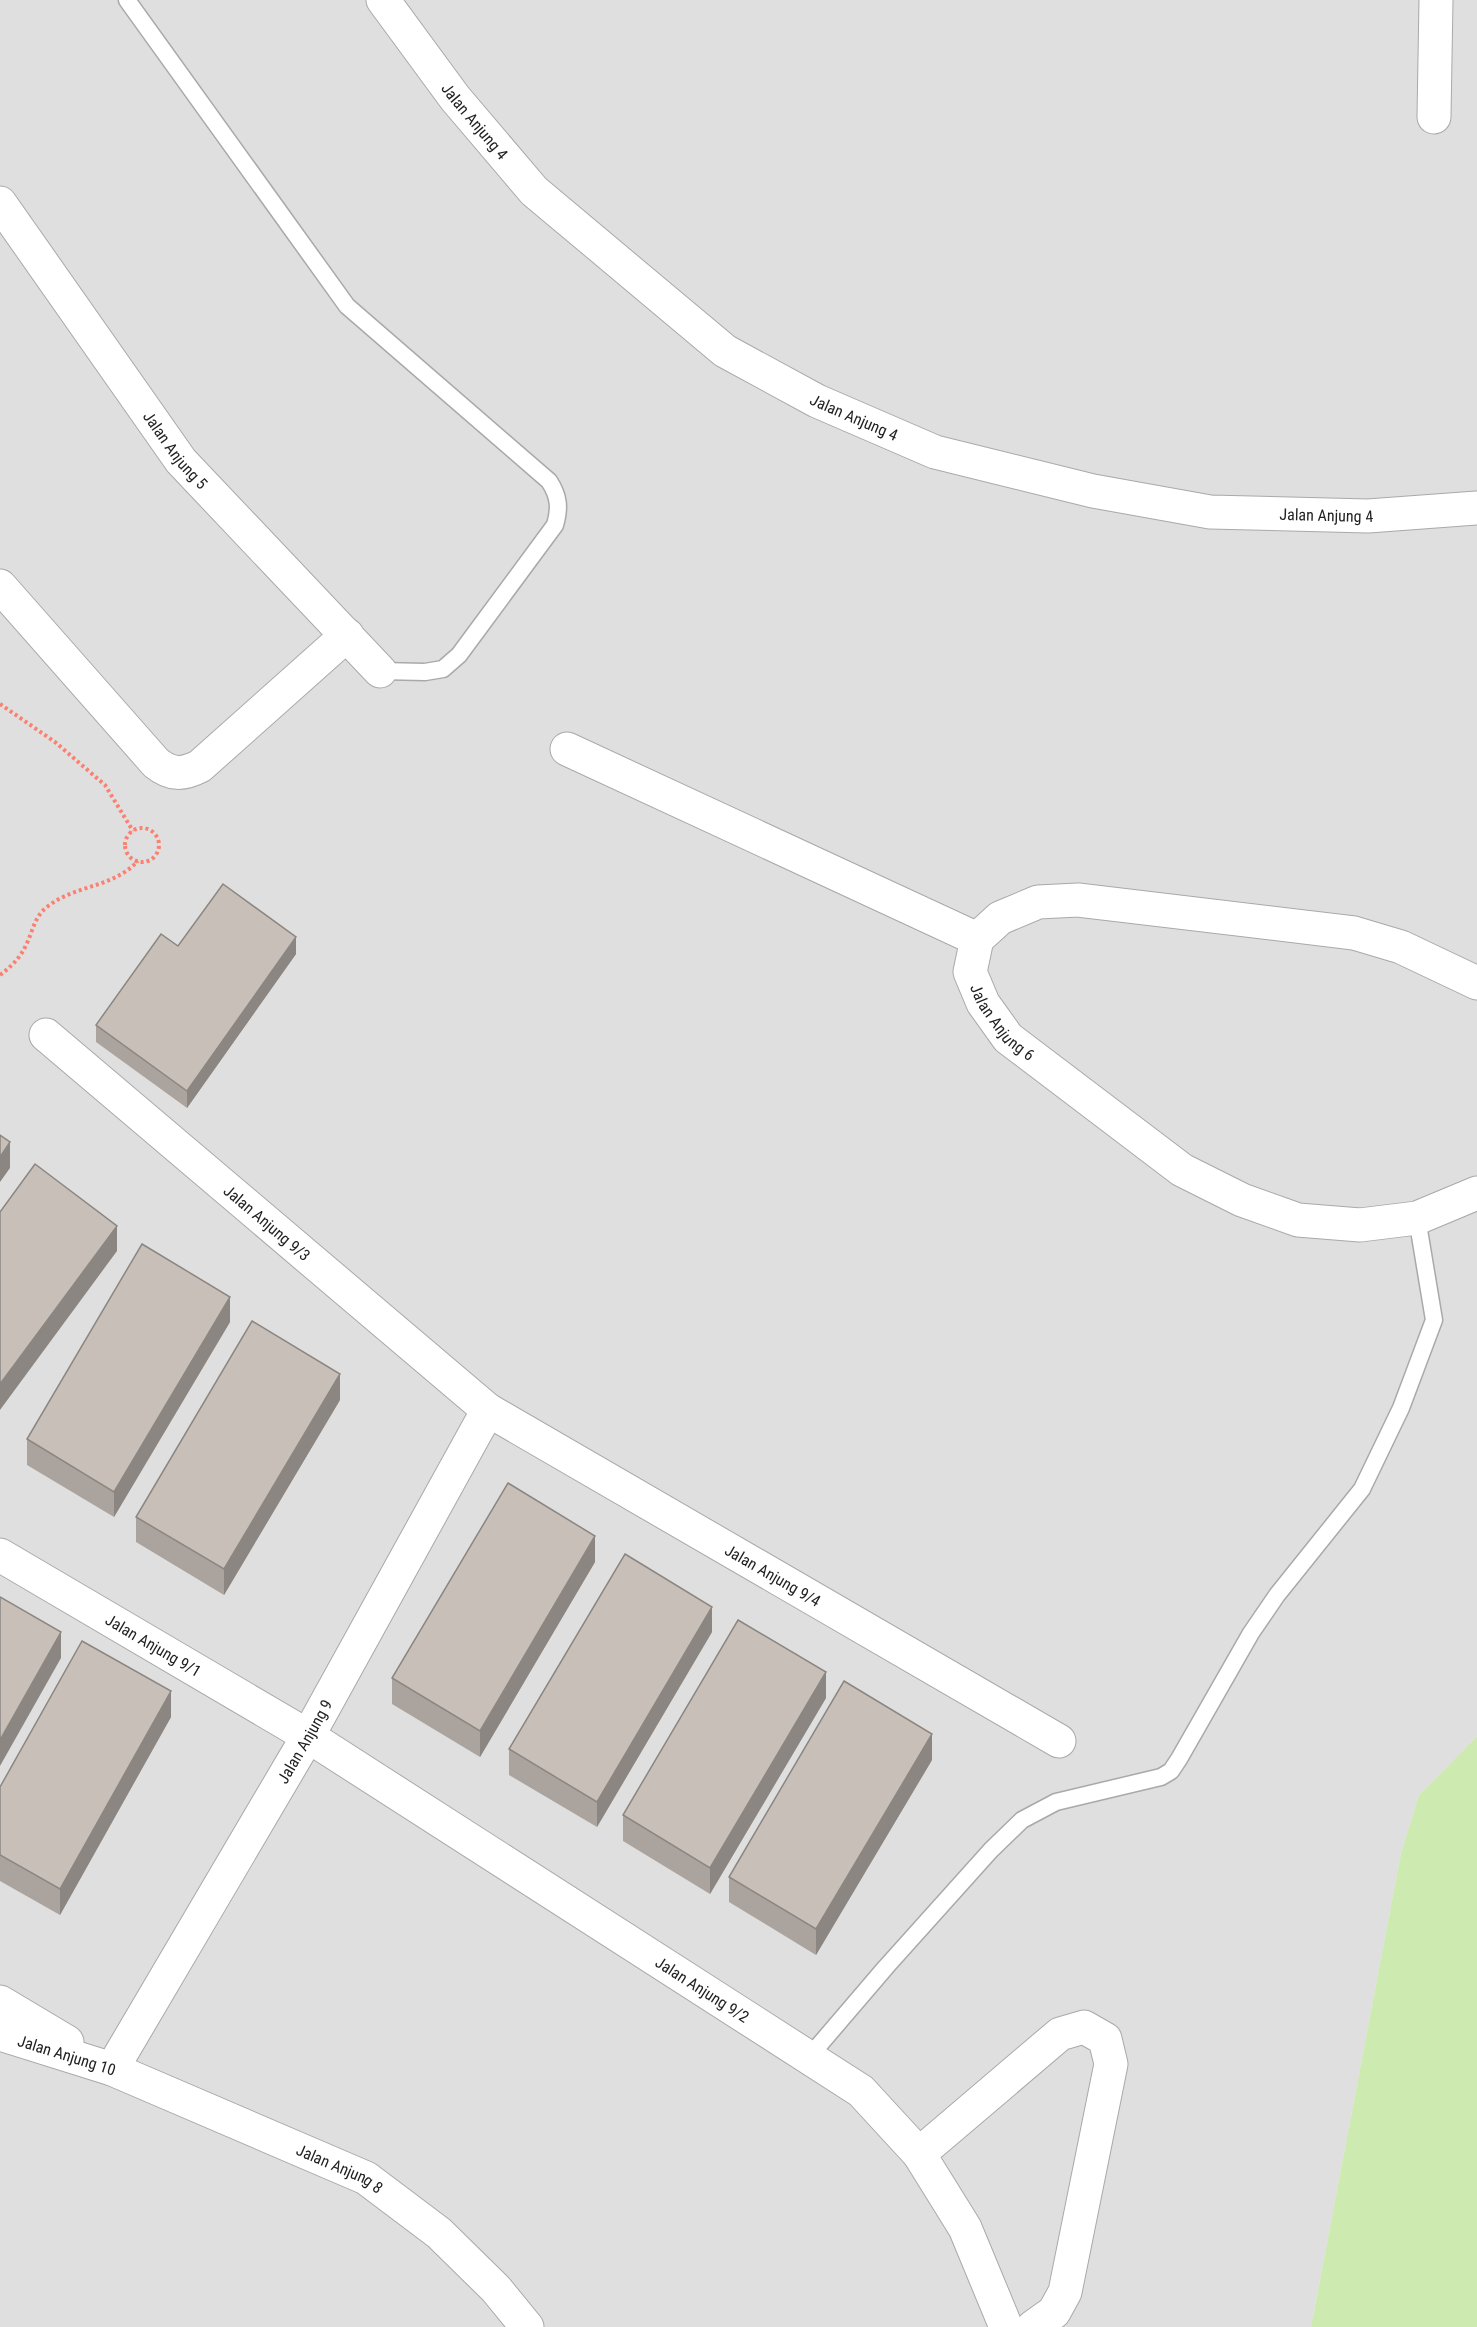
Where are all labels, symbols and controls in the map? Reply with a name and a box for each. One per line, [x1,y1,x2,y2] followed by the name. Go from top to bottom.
[438,79,512,163] street label: Jalan Anjung 4
[807,390,901,444] street label: Jalan Anjung 4
[139,407,212,493] street label: Jalan Anjung 5
[1279,504,1374,526] street label: Jalan Anjung 4
[967,981,1038,1064] street label: Jalan Anjung 6
[220,1181,314,1265] street label: Jalan Anjung 9/3
[722,1540,824,1610] street label: Jalan Anjung 9/4
[102,1610,205,1681] street label: Jalan Anjung 9/1
[273,1696,336,1787] street label: Jalan Anjung 9
[652,1952,753,2026] street label: Jalan Anjung 9/2
[15,2031,118,2079] street label: Jalan Anjung 10
[294,2140,387,2197] street label: Jalan Anjung 8

